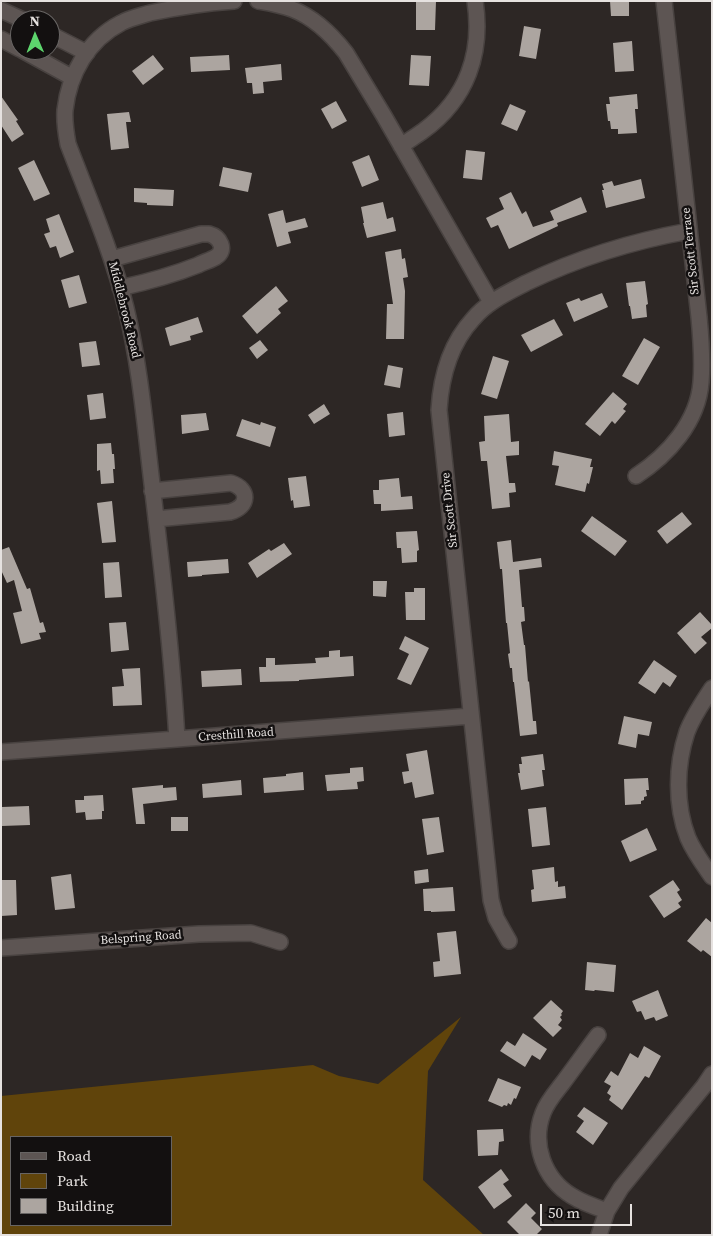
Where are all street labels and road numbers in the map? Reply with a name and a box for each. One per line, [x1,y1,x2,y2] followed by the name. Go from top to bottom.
[679,207,703,295] street label: Sir Scott Terrace
[105,260,143,360] street label: Middlebrook Road
[439,472,461,548] street label: Sir Scott Drive
[198,725,274,745] street label: Cresthill Road
[100,928,182,948] street label: Belspring Road

